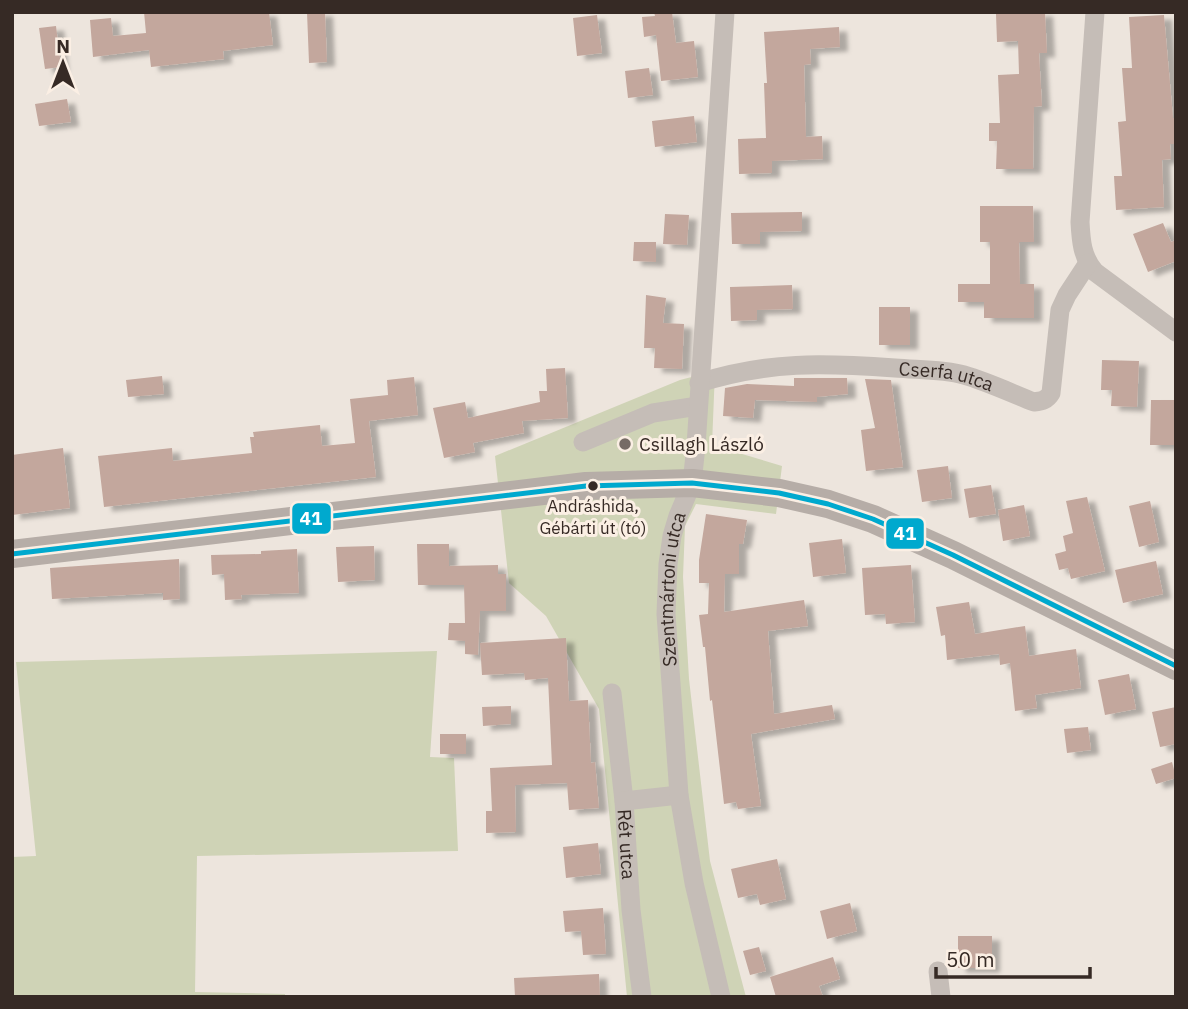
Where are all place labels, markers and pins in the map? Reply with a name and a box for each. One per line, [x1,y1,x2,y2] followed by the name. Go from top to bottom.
[639,432,764,456] place label: Csillagh László
[617,436,633,452] marker: Csillagh László
[586,479,600,493] marker: Andráshida, Gébárti út (tó)
[539,495,647,539] place label: Andráshida, Gébárti út (tó)

